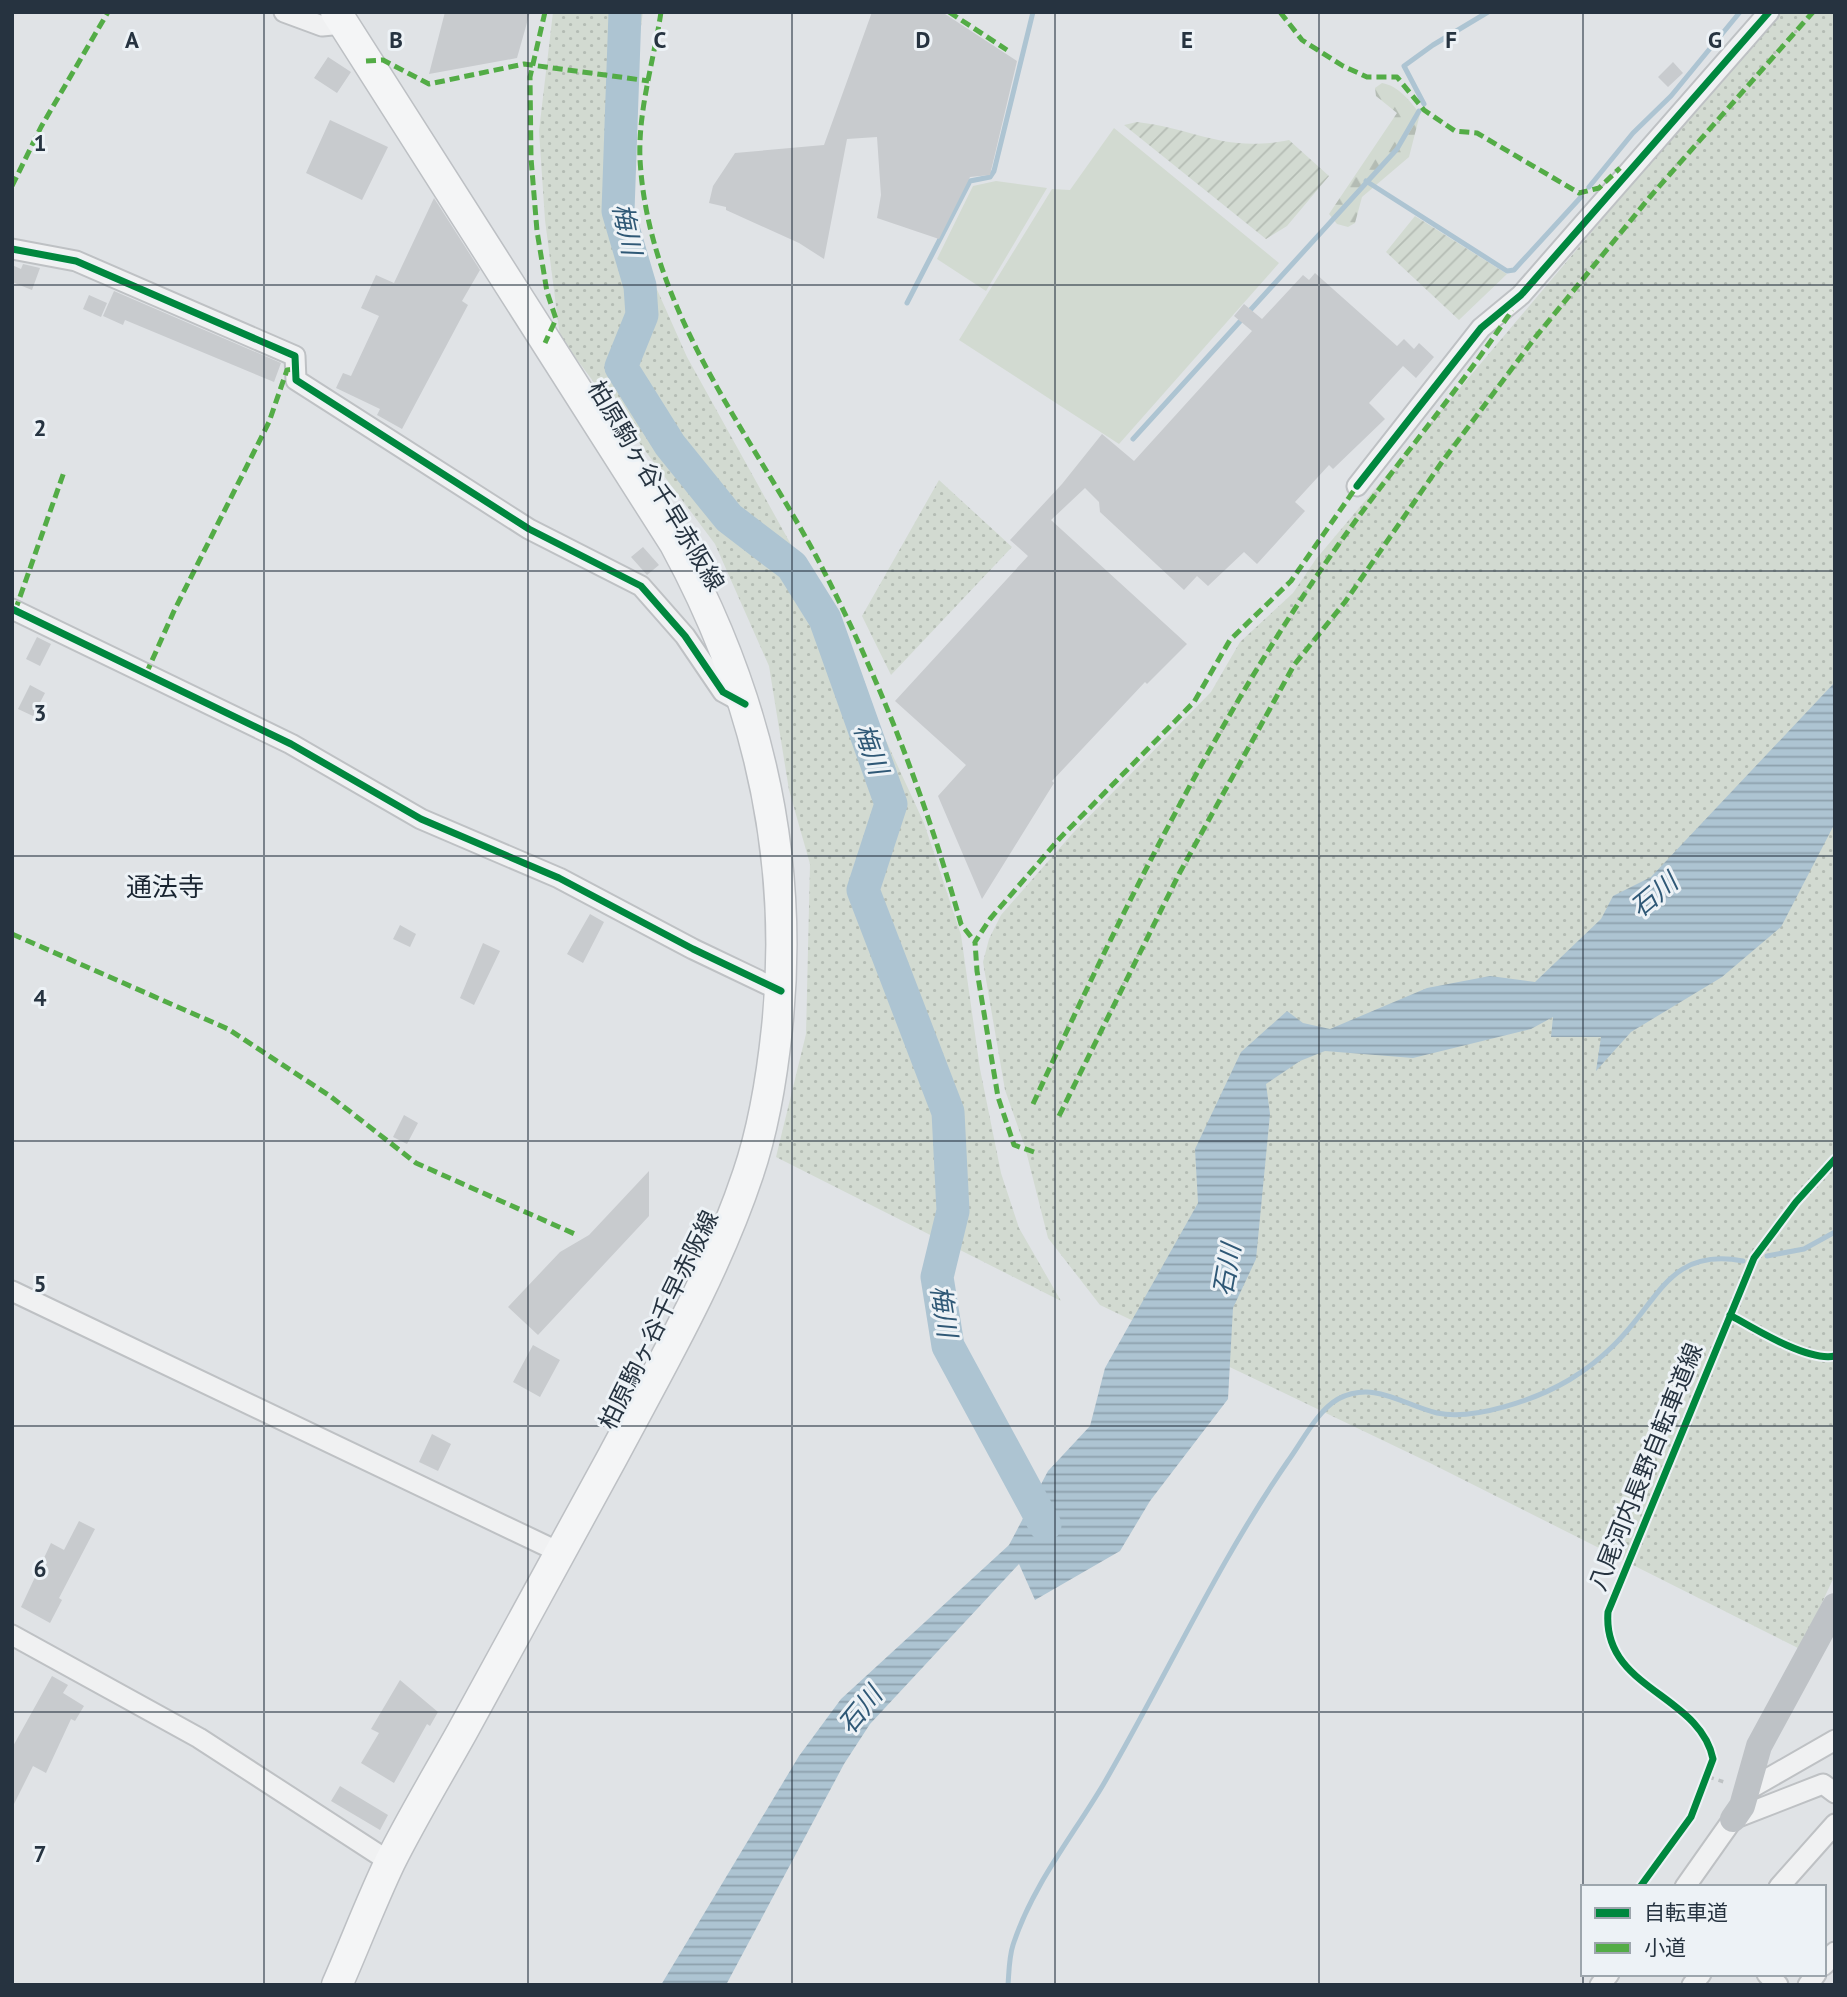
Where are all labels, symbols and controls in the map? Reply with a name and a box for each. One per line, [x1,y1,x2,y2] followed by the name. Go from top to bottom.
[125,25,139,54] text: A
[389,25,403,54] text: B
[654,25,667,54] text: C
[916,25,930,54] text: D
[1181,25,1193,54] text: E
[1445,25,1457,54] text: F
[1708,25,1722,54] text: G
[33,128,47,157] text: 1
[606,200,650,261] water label: 梅川
[581,375,732,597] street label: 柏原駒ヶ谷千早赤阪線
[33,413,47,442] text: 2
[33,698,47,727] text: 3
[847,719,897,782] water label: 梅川
[1623,863,1686,924] water label: 石川
[126,870,204,903] district label: 通法寺
[33,983,47,1012] text: 4
[592,1205,725,1434] street label: 柏原駒ヶ谷千早赤阪線
[1206,1238,1248,1298] water label: 石川
[33,1269,47,1298] text: 5
[924,1283,965,1342] water label: 梅川
[1582,1339,1709,1595] street label: 八尾河内長野自転車道線
[33,1554,47,1583] text: 6
[830,1677,891,1740] water label: 石川
[33,1839,47,1868] text: 7
[1581,1885,1826,1976] legend
[1644,1899,1728,1926] text: 自転車道
[1644,1934,1686,1961] text: 小道

